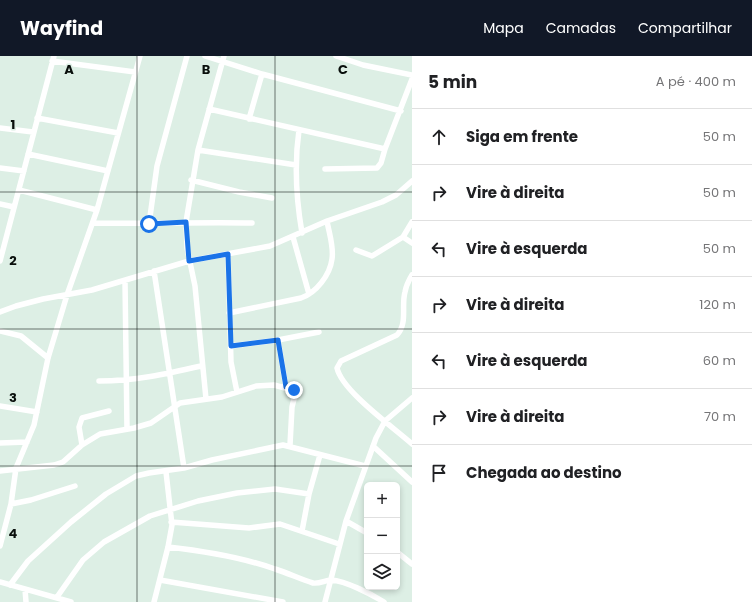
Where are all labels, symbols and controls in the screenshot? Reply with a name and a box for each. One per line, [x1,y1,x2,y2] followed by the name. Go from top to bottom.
[20,15,103,42] text: Wayfind
[483,18,524,38] text: Mapa
[546,18,616,38] text: Camadas
[638,18,732,38] text: Compartilhar
[64,60,74,79] text: A
[202,60,211,79] text: B
[338,60,348,79] text: C
[428,70,477,94] text: 5 min
[656,72,736,91] text: A pé · 400 m
[11,115,15,134] text: 1
[428,126,450,148] icon: ahead
[466,126,578,147] text: Siga em frente
[703,127,736,146] text: 50 m
[428,182,450,204] icon: right
[466,182,565,203] text: Vire à direita
[703,183,736,202] text: 50 m
[140,215,158,233] route start
[428,238,450,260] icon: left
[466,238,588,259] text: Vire à esquerda
[703,239,736,258] text: 50 m
[9,251,17,270] text: 2
[428,294,450,316] icon: right
[466,294,565,315] text: Vire à direita
[699,295,736,314] text: 120 m
[428,350,450,372] icon: left
[466,350,588,371] text: Vire à esquerda
[703,351,736,370] text: 60 m
[285,381,303,399] route end
[9,388,17,407] text: 3
[428,406,450,428] icon: right
[466,406,565,427] text: Vire à direita
[704,407,736,426] text: 70 m
[428,462,450,484] icon: arrive
[466,462,622,483] text: Chegada ao destino
[364,482,400,590] map controls
[364,482,400,518] button: +
[364,518,400,554] button: −
[9,524,18,543] text: 4
[364,554,400,590] button: layers

